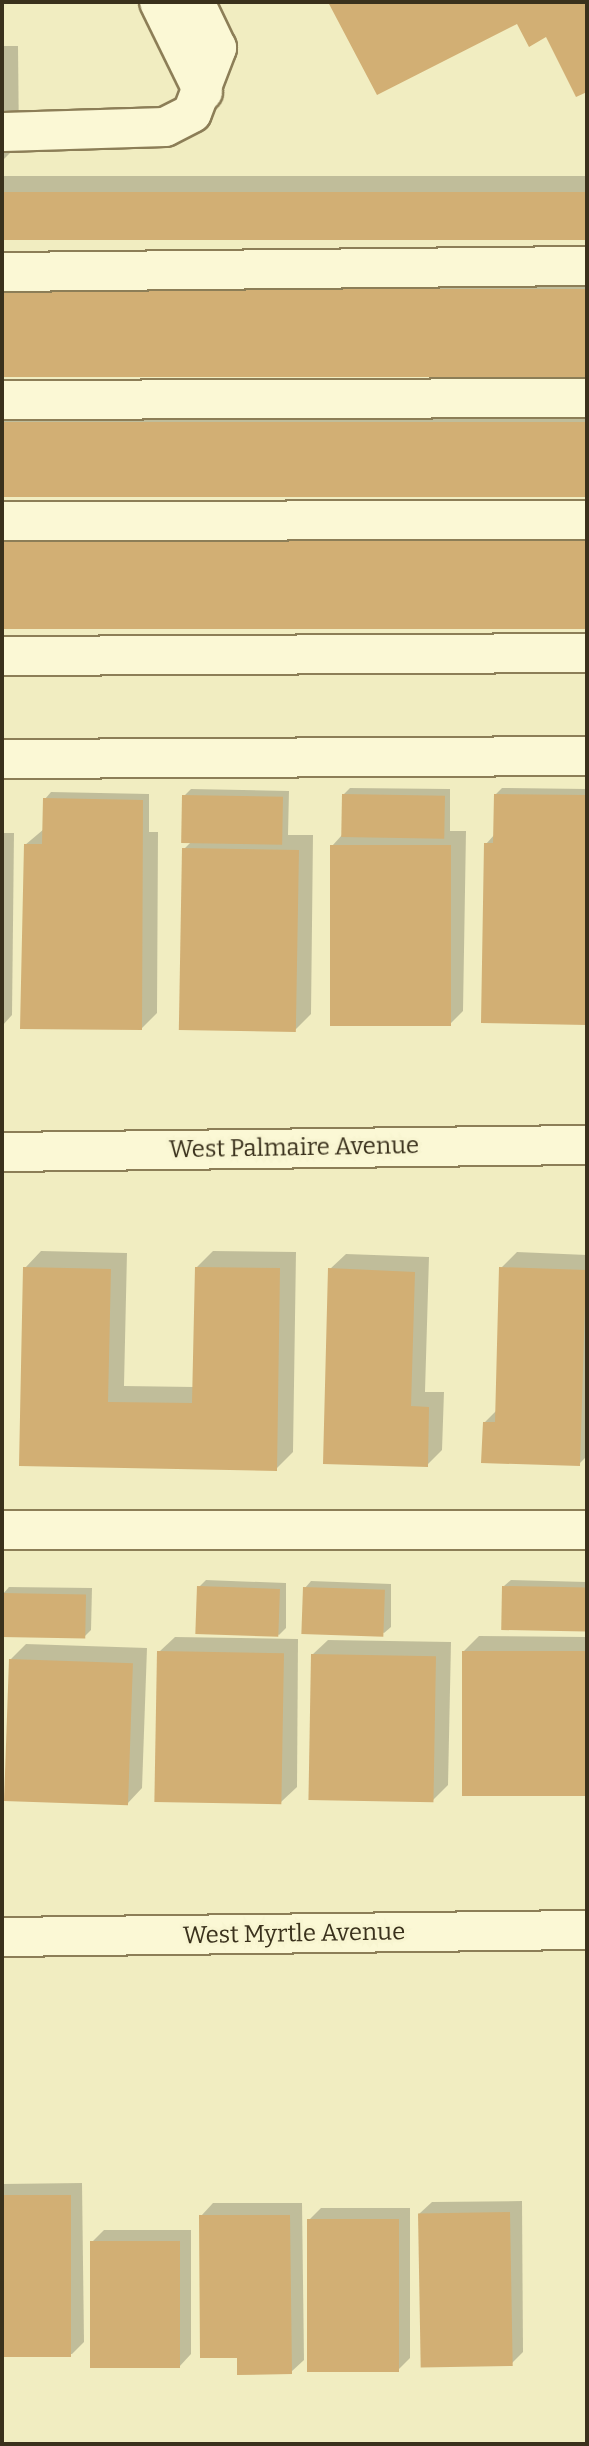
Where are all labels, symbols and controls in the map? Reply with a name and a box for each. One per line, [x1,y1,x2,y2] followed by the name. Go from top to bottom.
[169,1131,419,1165] street label: West Palmaire Avenue
[183,1918,405,1950] street label: West Myrtle Avenue

